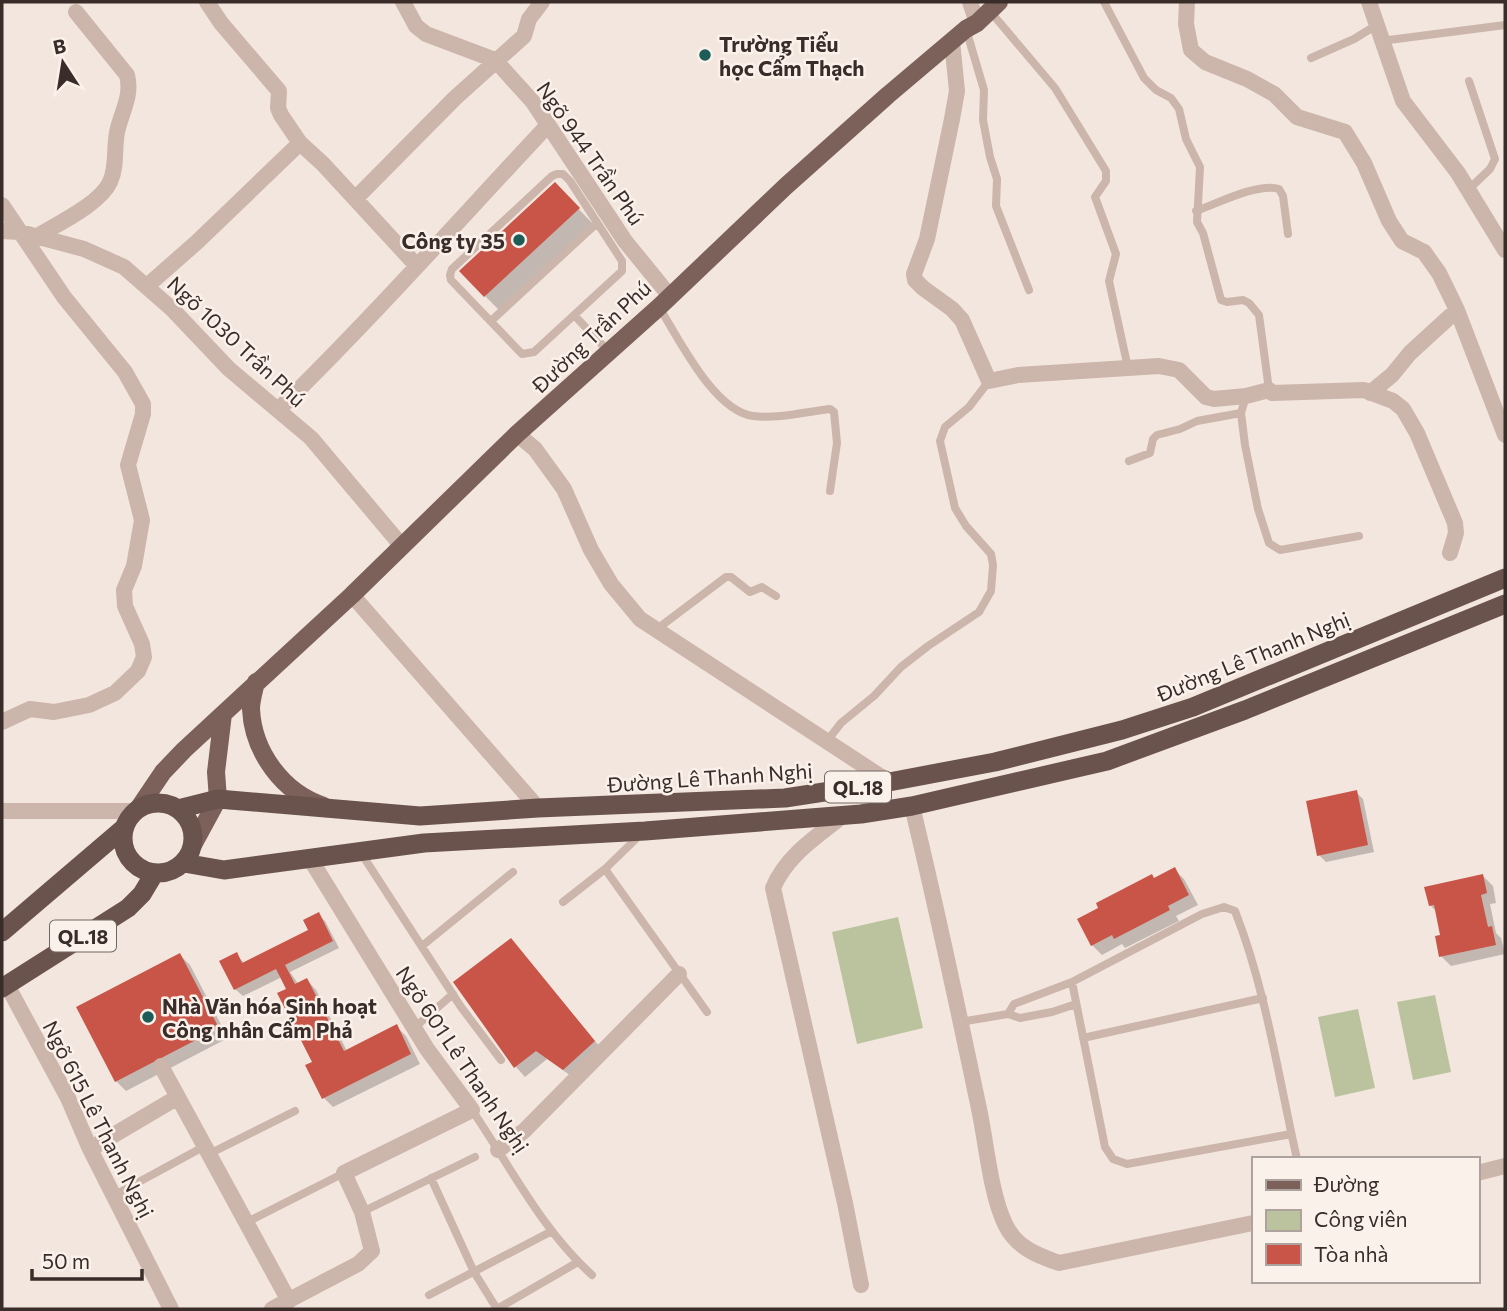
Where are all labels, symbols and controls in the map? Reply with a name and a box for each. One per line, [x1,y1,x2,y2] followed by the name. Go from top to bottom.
[28,28,98,98] north arrow
[719,31,865,81] place label: Trường Tiểu học Cẩm Thạch
[51,33,68,58] text: B
[697,47,713,63] marker: Trường Tiểu học Cẩm Thạch
[532,76,650,230] street label: Ngõ 944 Trần Phú
[402,228,505,253] place label: Công ty 35
[511,232,527,248] marker: Công ty 35
[163,271,311,411] street label: Ngõ 1030 Trần Phú
[526,275,656,398] street label: Đường Trần Phú
[1152,606,1353,707] street label: Đường Lê Thanh Nghị
[605,757,814,797] street label: Đường Lê Thanh Nghị
[825,772,891,802] road number: QL.18
[50,920,116,952] road number: QL.18
[391,961,535,1157] street label: Ngõ 601 Lê Thanh Nghị
[162,993,377,1042] place label: Nhà Văn hóa Sinh hoạt Công nhân Cẩm Phả
[140,1009,156,1025] marker: Nhà Văn hóa Sinh hoạt Công nhân Cẩm Phả
[38,1016,160,1222] street label: Ngõ 615 Lê Thanh Nghị
[1252,1157,1479,1283] legend
[1313,1171,1379,1196] text: Đường
[1314,1206,1408,1231] text: Công viên
[32,1238,142,1282] scale bar
[1314,1241,1388,1266] text: Tòa nhà
[42,1248,90,1273] text: 50 m

